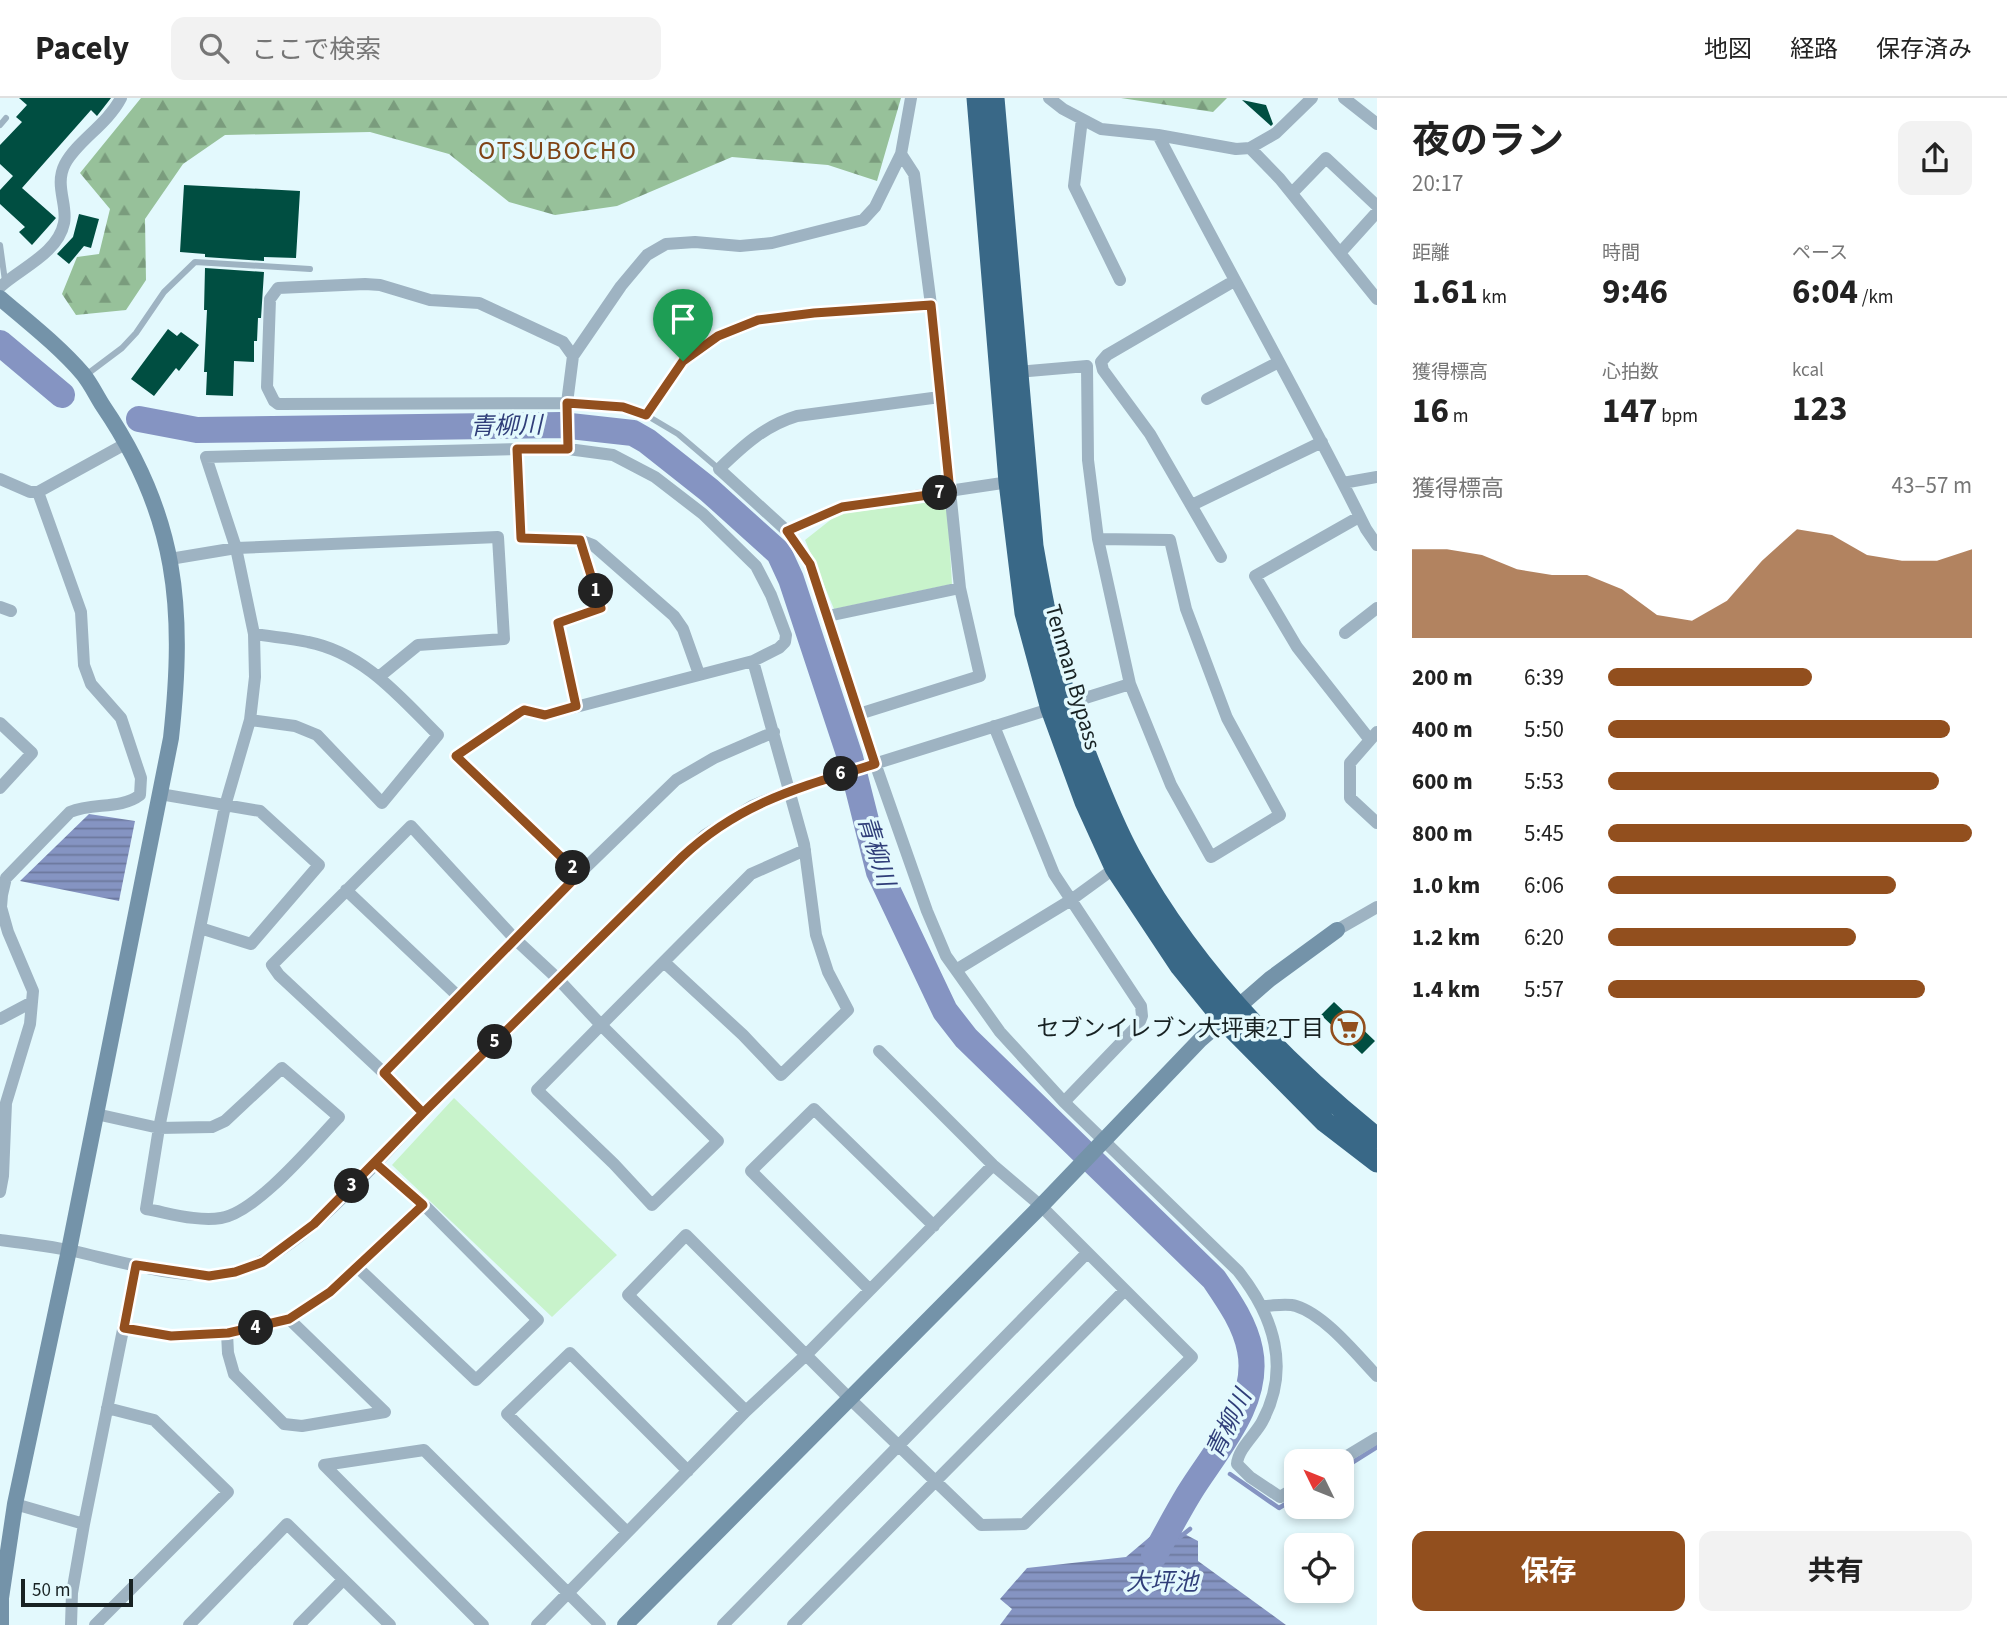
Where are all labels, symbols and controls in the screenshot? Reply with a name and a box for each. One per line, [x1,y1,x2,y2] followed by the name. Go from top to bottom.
[171,17,661,80] search box
[35,25,129,72] text: Pacely
[195,29,233,67] icon: search
[251,31,381,68] text: ここで検索
[1704,32,1752,67] text: 地図
[1790,32,1838,67] text: 経路
[1876,32,1972,67] text: 保存済み
[1412,114,1564,168] text: 夜のラン
[1898,121,1972,195] button: share
[478,132,638,169] district label: OTSUBOCHO
[1412,167,1463,200] text: 20:17
[1412,240,1450,267] text: 距離
[1602,240,1640,267] text: 時間
[1792,240,1848,267] text: ペース
[1412,267,1478,317] text: 1.61
[1602,267,1668,317] text: 9:46
[1792,267,1858,317] text: 6:04
[1478,284,1507,311] text: km
[1858,284,1894,311] text: /km
[653,289,713,361] pin
[664,300,702,338] icon: arrive
[1792,357,1824,384] text: kcal
[1412,359,1488,386] text: 獲得標高
[1602,359,1659,386] text: 心拍数
[1792,384,1847,434] text: 123
[1412,386,1449,436] text: 16
[1602,386,1657,436] text: 147
[1449,403,1469,430] text: m
[1657,403,1698,430] text: bpm
[470,408,545,444] water label: 青柳川
[1892,469,1972,502] text: 43–57 m
[1412,472,1504,505] text: 獲得標高
[922,476,958,510] pin: 7
[934,479,945,506] text: 7
[578,574,614,608] pin: 1
[590,577,601,604] text: 1
[1036,600,1110,754] street label: Tenman Bypass
[1412,661,1473,694] text: 200 m
[1524,661,1564,694] text: 6:39
[1412,713,1473,746] text: 400 m
[1524,713,1564,746] text: 5:50
[824,756,858,792] pin: 6
[835,760,846,787] text: 6
[1412,765,1473,798] text: 600 m
[1524,765,1564,798] text: 5:53
[849,811,904,893] water label: 青柳川
[1412,817,1473,850] text: 800 m
[1524,817,1564,850] text: 5:45
[556,850,590,886] pin: 2
[567,854,578,881] text: 2
[1412,869,1480,902] text: 1.0 km
[1524,869,1564,902] text: 6:06
[1412,921,1480,954] text: 1.2 km
[1524,921,1564,954] text: 6:20
[1412,973,1480,1006] text: 1.4 km
[1524,973,1564,1006] text: 5:57
[1329,1009,1367,1047] supermarket icon: セブンイレブン大坪東2丁目
[1037,1012,1324,1045] place label: セブンイレブン大坪東2丁目
[477,1024,512,1060] pin: 5
[489,1028,500,1055] text: 5
[334,1168,370,1204] pin: 3
[346,1172,357,1199] text: 3
[238,1310,274,1346] pin: 4
[250,1314,261,1341] text: 4
[1197,1381,1262,1464] water label: 青柳川
[1284,1449,1354,1519] north arrow
[1284,1449,1354,1603] map controls
[1412,1531,1685,1611] button: 保存
[1699,1531,1972,1611] button: 共有
[1284,1533,1354,1603] button: locate
[1126,1565,1200,1600] water label: 大坪池
[21,1576,133,1608] scale bar
[32,1577,70,1604] text: 50 m

